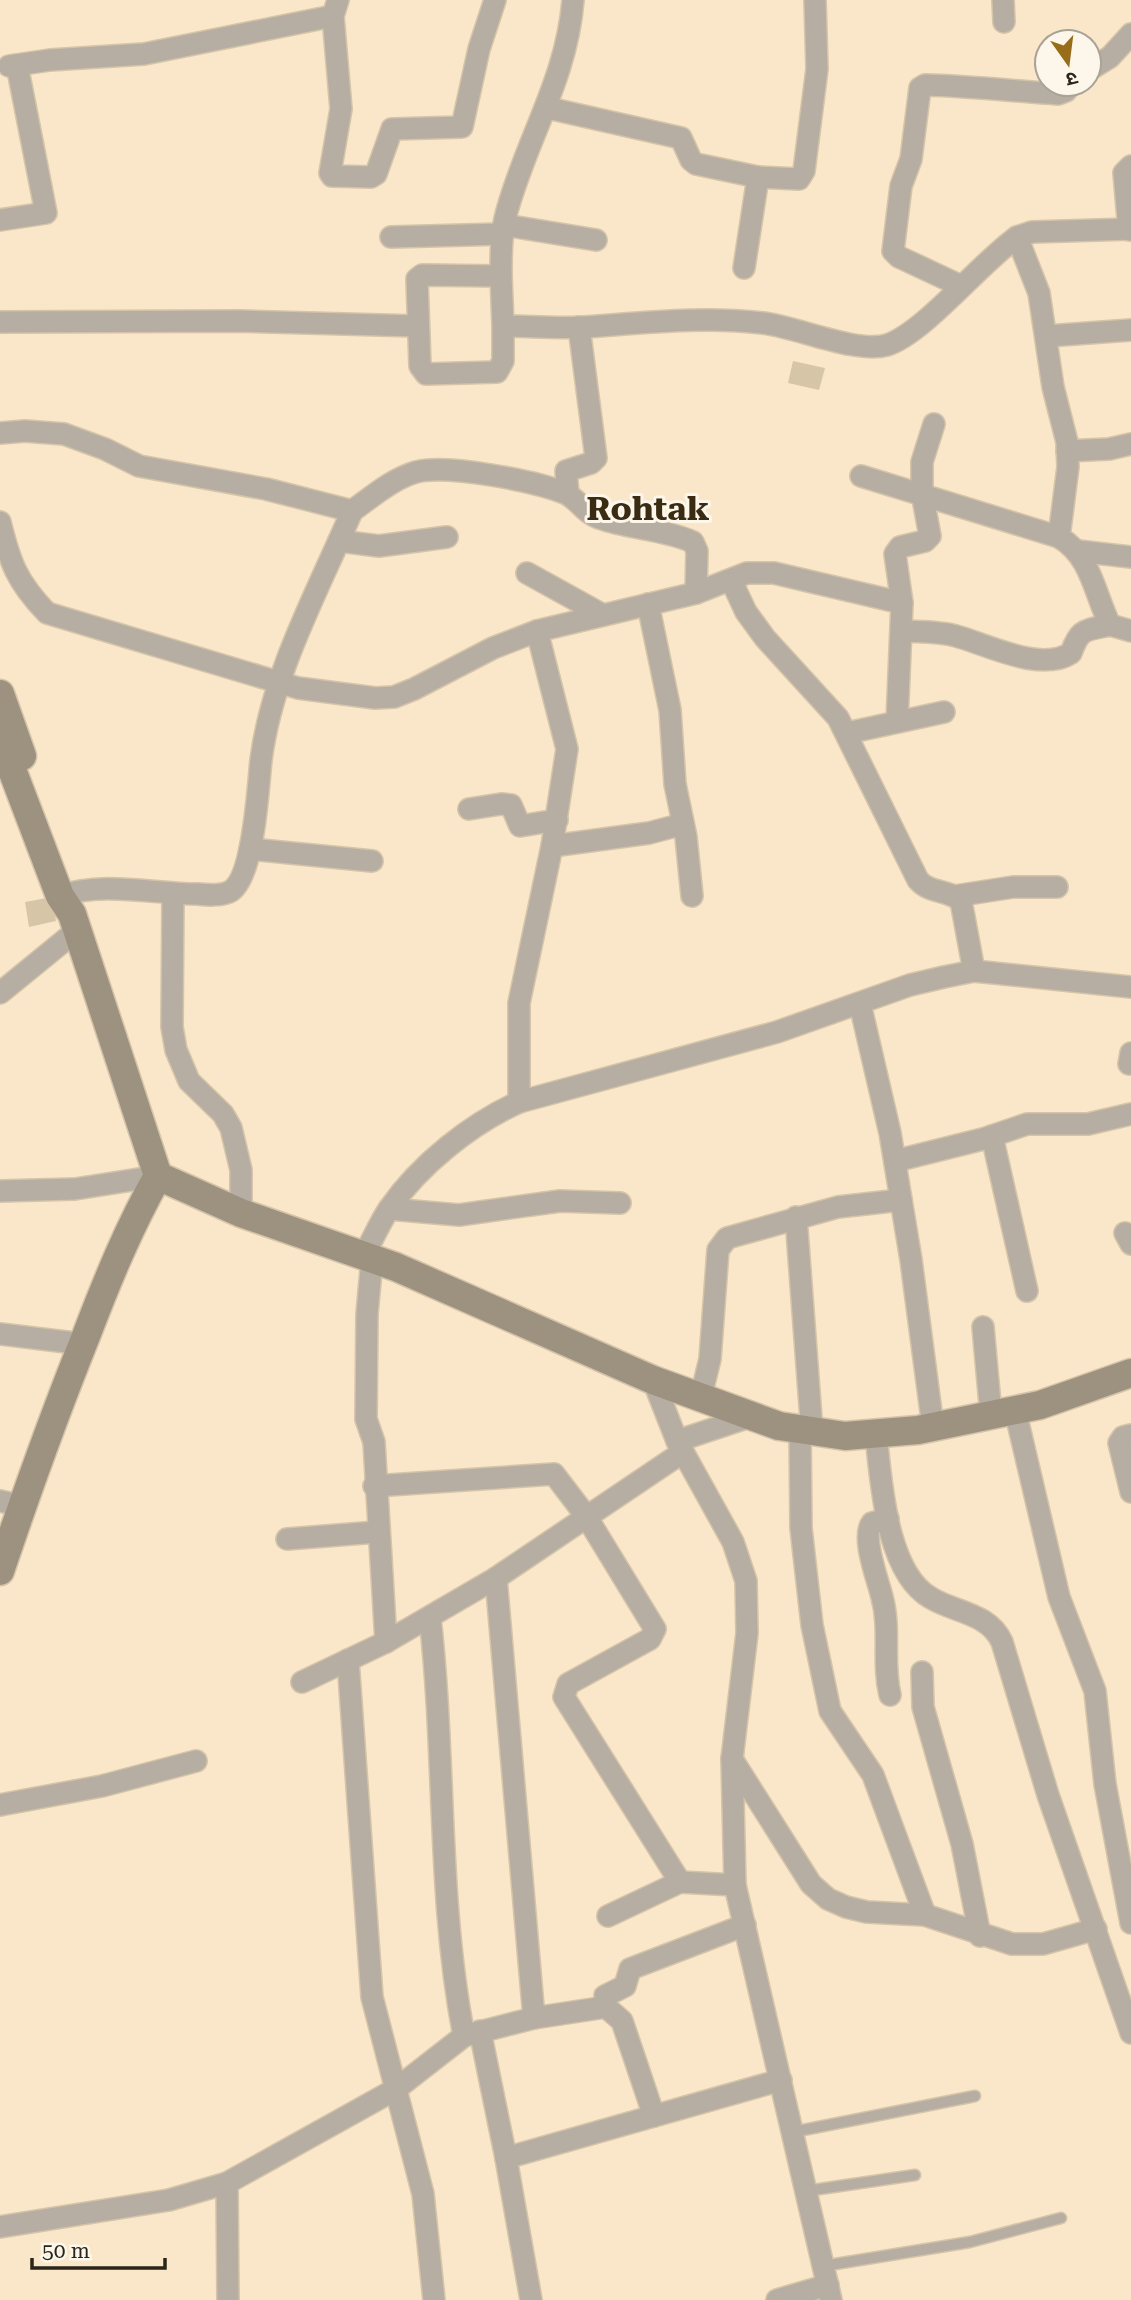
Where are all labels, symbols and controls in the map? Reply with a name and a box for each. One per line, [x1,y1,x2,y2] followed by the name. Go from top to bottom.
[1033,28,1103,98] north arrow
[1063,67,1080,92] text: उ
[587,489,710,528] district label: Rohtak
[32,2226,164,2270] scale bar
[42,2239,90,2263] text: 50 m

